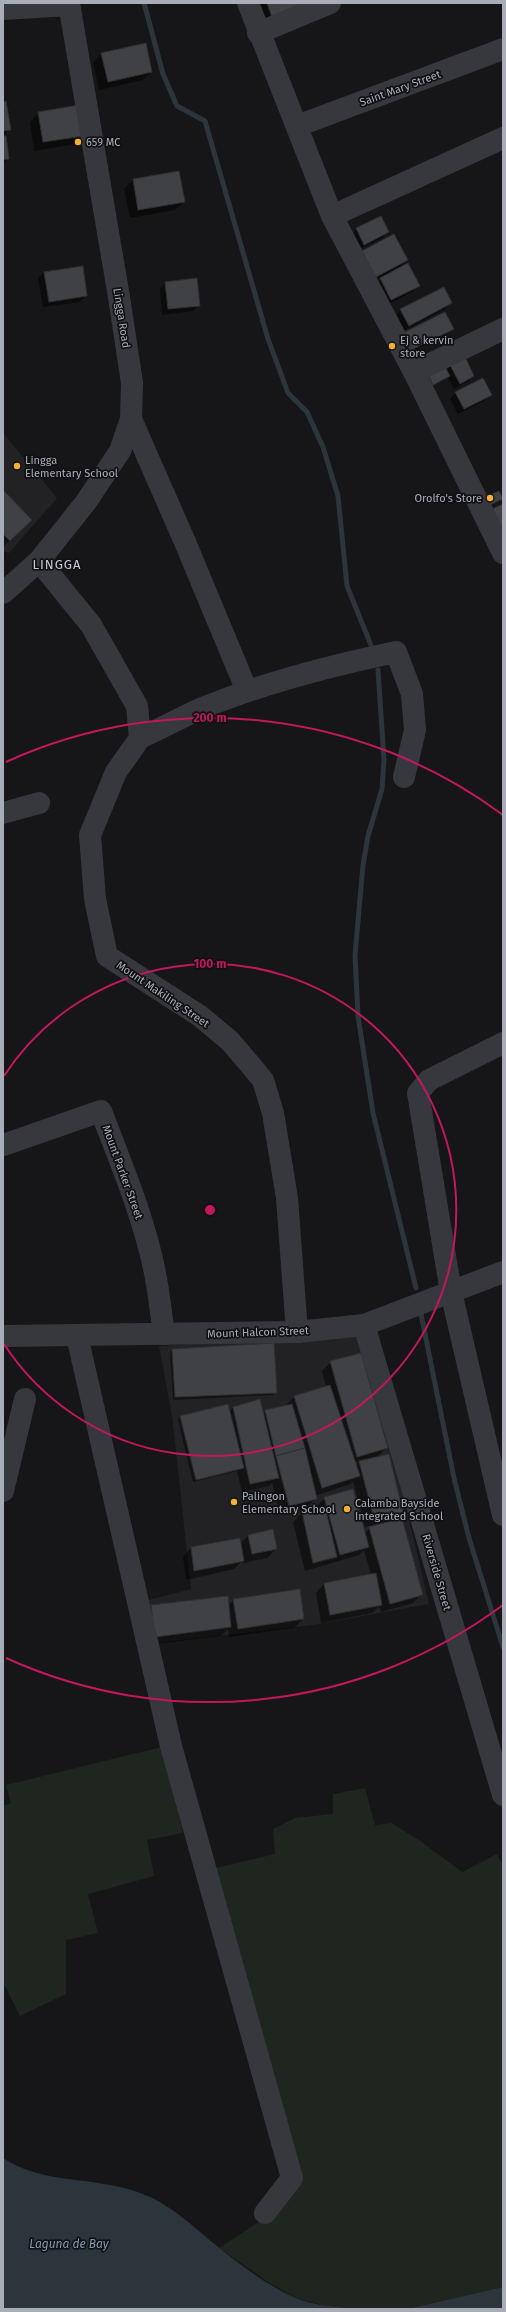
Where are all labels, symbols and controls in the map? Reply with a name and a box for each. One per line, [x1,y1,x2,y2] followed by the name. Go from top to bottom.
[358,68,443,109] street label: Saint Mary Street
[86,136,120,149] place label: 659 MC
[73,137,83,147] marker: 659 MC
[110,287,133,349] street label: Lingga Road
[400,334,454,360] place label: Ej & kervin store
[387,341,397,351] marker: Ej & kervin store
[25,454,118,480] place label: Lingga Elementary School
[12,461,22,471] marker: Lingga Elementary School
[414,492,482,505] place label: Orolfo's Store
[485,493,495,503] marker: Orolfo's Store
[32,557,82,572] district label: LINGGA
[193,711,227,725] text: 200 m
[194,957,226,971] text: 100 m
[114,958,212,1030] street label: Mount Makiling Street
[99,1123,146,1221] street label: Mount Parker Street
[203,1203,217,1217] centre of rings
[207,1324,309,1341] street label: Mount Halcon Street
[242,1490,335,1516] place label: Palingon Elementary School
[229,1497,239,1507] marker: Palingon Elementary School
[355,1497,443,1523] place label: Calamba Bayside Integrated School
[342,1504,352,1514] marker: Calamba Bayside Integrated School
[419,1532,454,1612] street label: Riverside Street
[29,2237,110,2251] water label: Laguna de Bay

